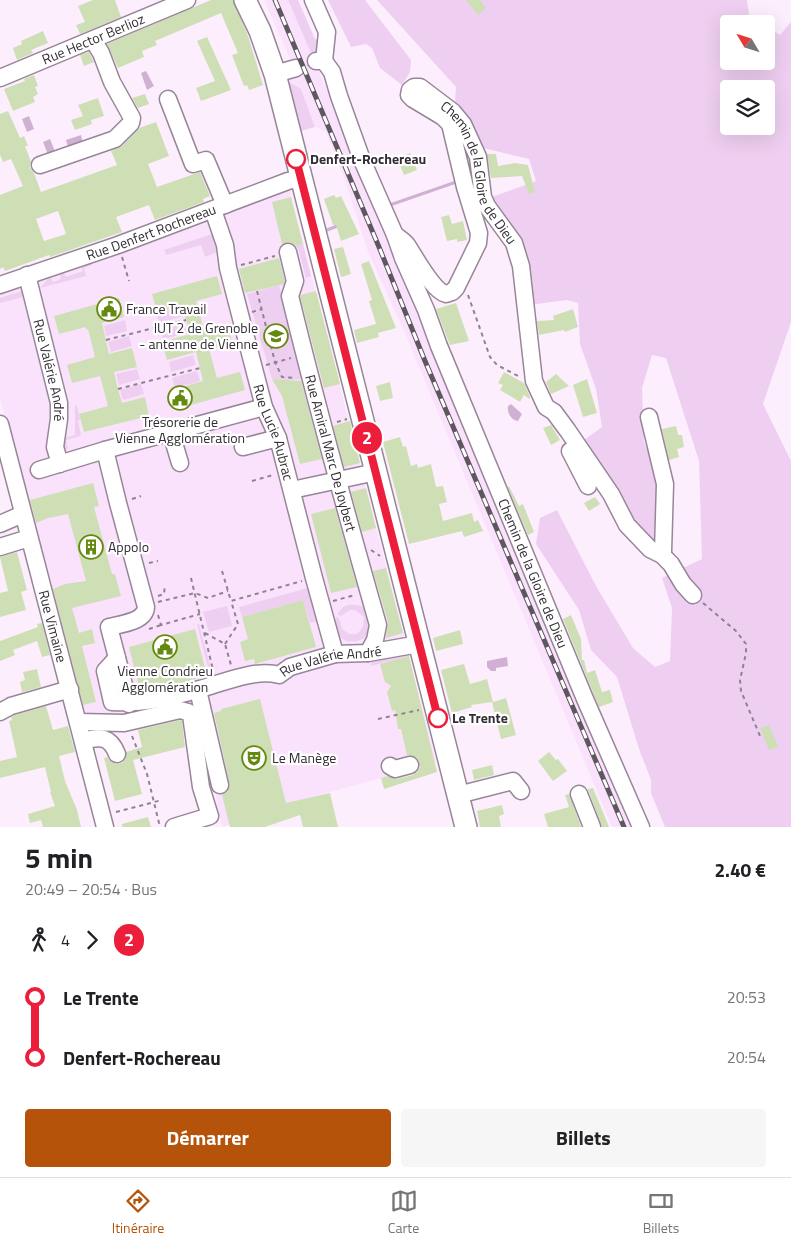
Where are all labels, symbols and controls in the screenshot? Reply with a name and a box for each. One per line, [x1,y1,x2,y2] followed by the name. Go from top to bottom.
[38,8,148,69] street label: Rue Hector Berlioz
[720,15,775,70] north arrow
[720,15,775,135] map controls
[720,80,775,135] button: layers
[436,95,522,248] street label: Chemin de la Gloire de Dieu
[310,148,426,169] place label: Denfert-Rochereau
[286,149,306,169] marker: Denfert-Rochereau
[83,198,219,265] street label: Rue Denfert Rochereau
[96,296,122,322] public building icon: France Travail
[126,298,207,319] place label: France Travail
[28,317,70,421] street label: Rue Valérie André
[139,317,258,354] place label: IUT 2 de Grenoble - antenne de Vienne
[263,323,289,349] school or university icon: IUT 2 de Grenoble - antenne de Vienne
[300,372,362,534] street label: Rue Amiral Marc De Joybert
[248,382,300,483] street label: Rue Lucie Aubrac
[167,385,193,411] public building icon: Trésorerie de Vienne Agglomération
[115,411,245,448] place label: Trésorerie de Vienne Agglomération
[351,422,383,454] line badge: 2
[362,424,372,451] text: 2
[493,495,574,651] street label: Chemin de la Gloire de Dieu
[78,534,104,560] building icon: Appolo
[108,536,149,557] place label: Appolo
[34,588,73,665] street label: Rue Vimaine
[152,634,178,660] public building icon: Vienne Condrieu Agglomération
[275,640,383,682] street label: Rue Valérie André
[117,660,213,697] place label: Vienne Condrieu Agglomération
[452,707,508,728] place label: Le Trente
[428,708,448,728] marker: Le Trente
[241,745,267,771] theatre icon: Le Manège
[272,747,336,768] place label: Le Manège
[25,836,93,879] text: 5 min
[714,855,766,884] text: 2.40 €
[25,877,157,901] text: 20:49 – 20:54 · Bus
[25,926,53,954] icon: walk
[78,926,106,954] icon: forward
[124,926,134,953] text: 2
[61,928,70,952] text: 4
[63,983,139,1012] text: Le Trente
[727,985,766,1009] text: 20:53
[63,1043,221,1072] text: Denfert-Rochereau
[727,1045,766,1069] text: 20:54
[25,1109,391,1167] button: Démarrer
[401,1109,766,1167] button: Billets
[112,1187,164,1238] tab: Itinéraire
[388,1187,419,1238] tab: Carte
[643,1187,679,1238] tab: Billets

